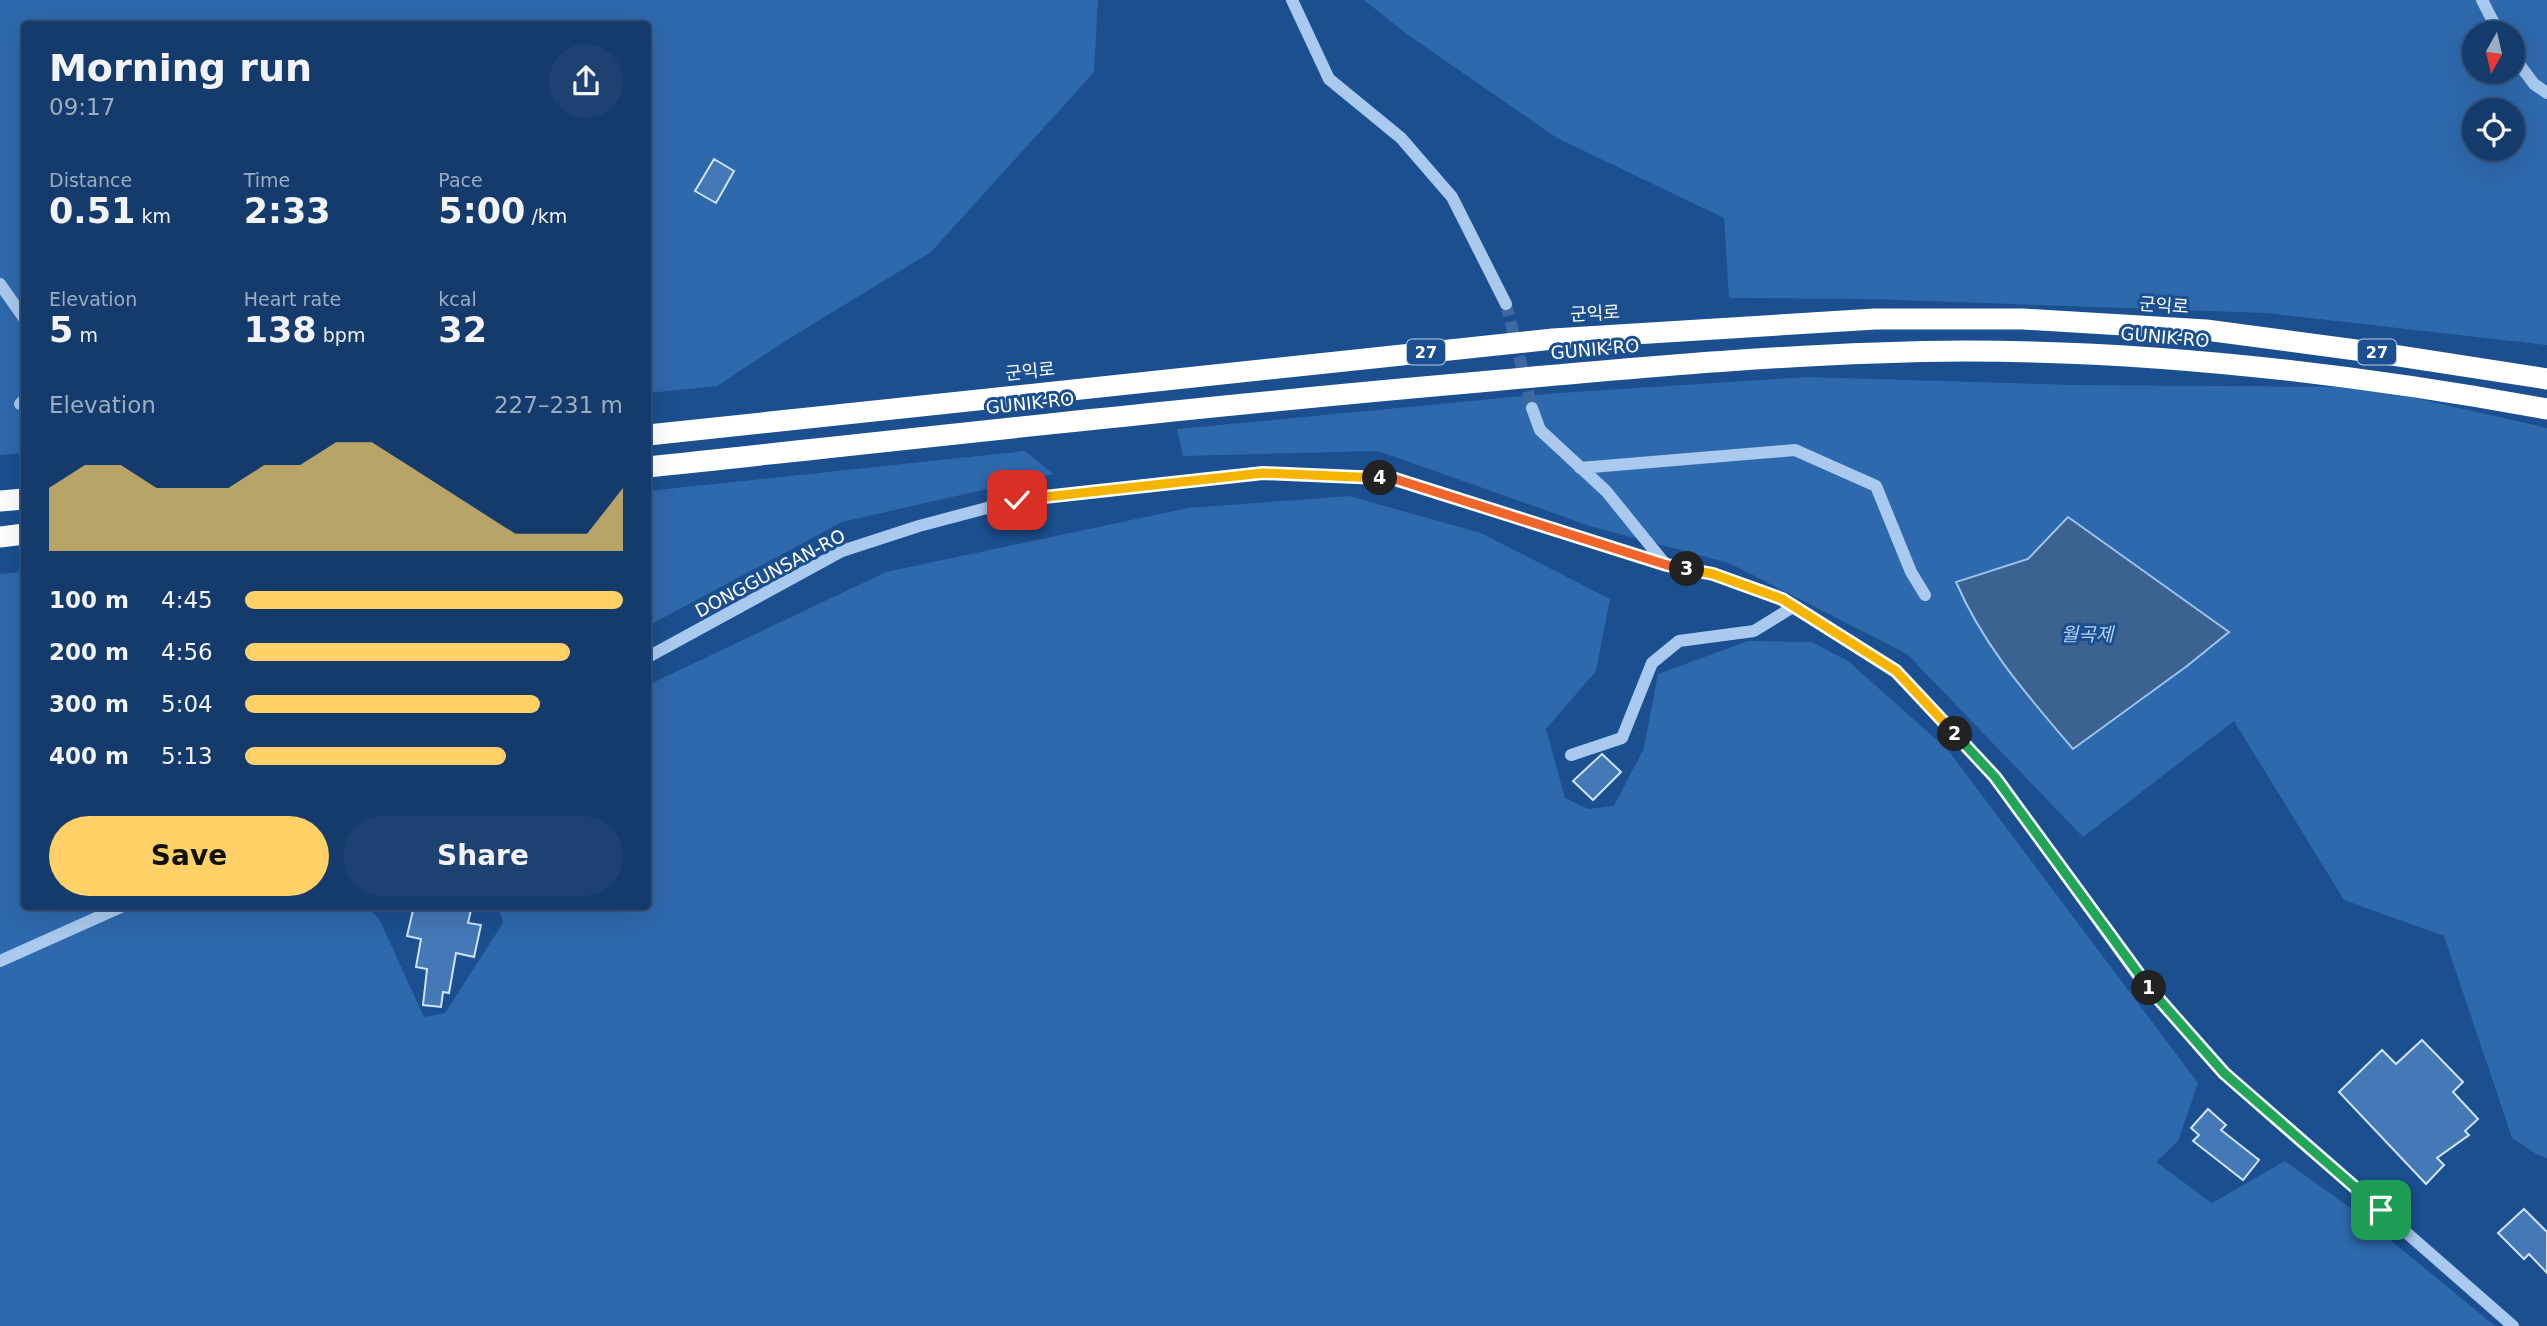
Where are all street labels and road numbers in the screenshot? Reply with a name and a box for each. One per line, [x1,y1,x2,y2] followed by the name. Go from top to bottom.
[2138,293,2190,317] street label: 군익로
[1570,301,1620,325] street label: 군익로
[2120,323,2210,351] street label: GUNIK-RO
[1550,335,1640,363] street label: GUNIK-RO
[1407,340,1445,364] road number: 27
[2358,340,2396,364] road number: 27
[1004,358,1056,384] street label: 군익로
[985,388,1075,418] street label: GUNIK-RO
[691,525,849,621] street label: DONGGUNSAN-RO

